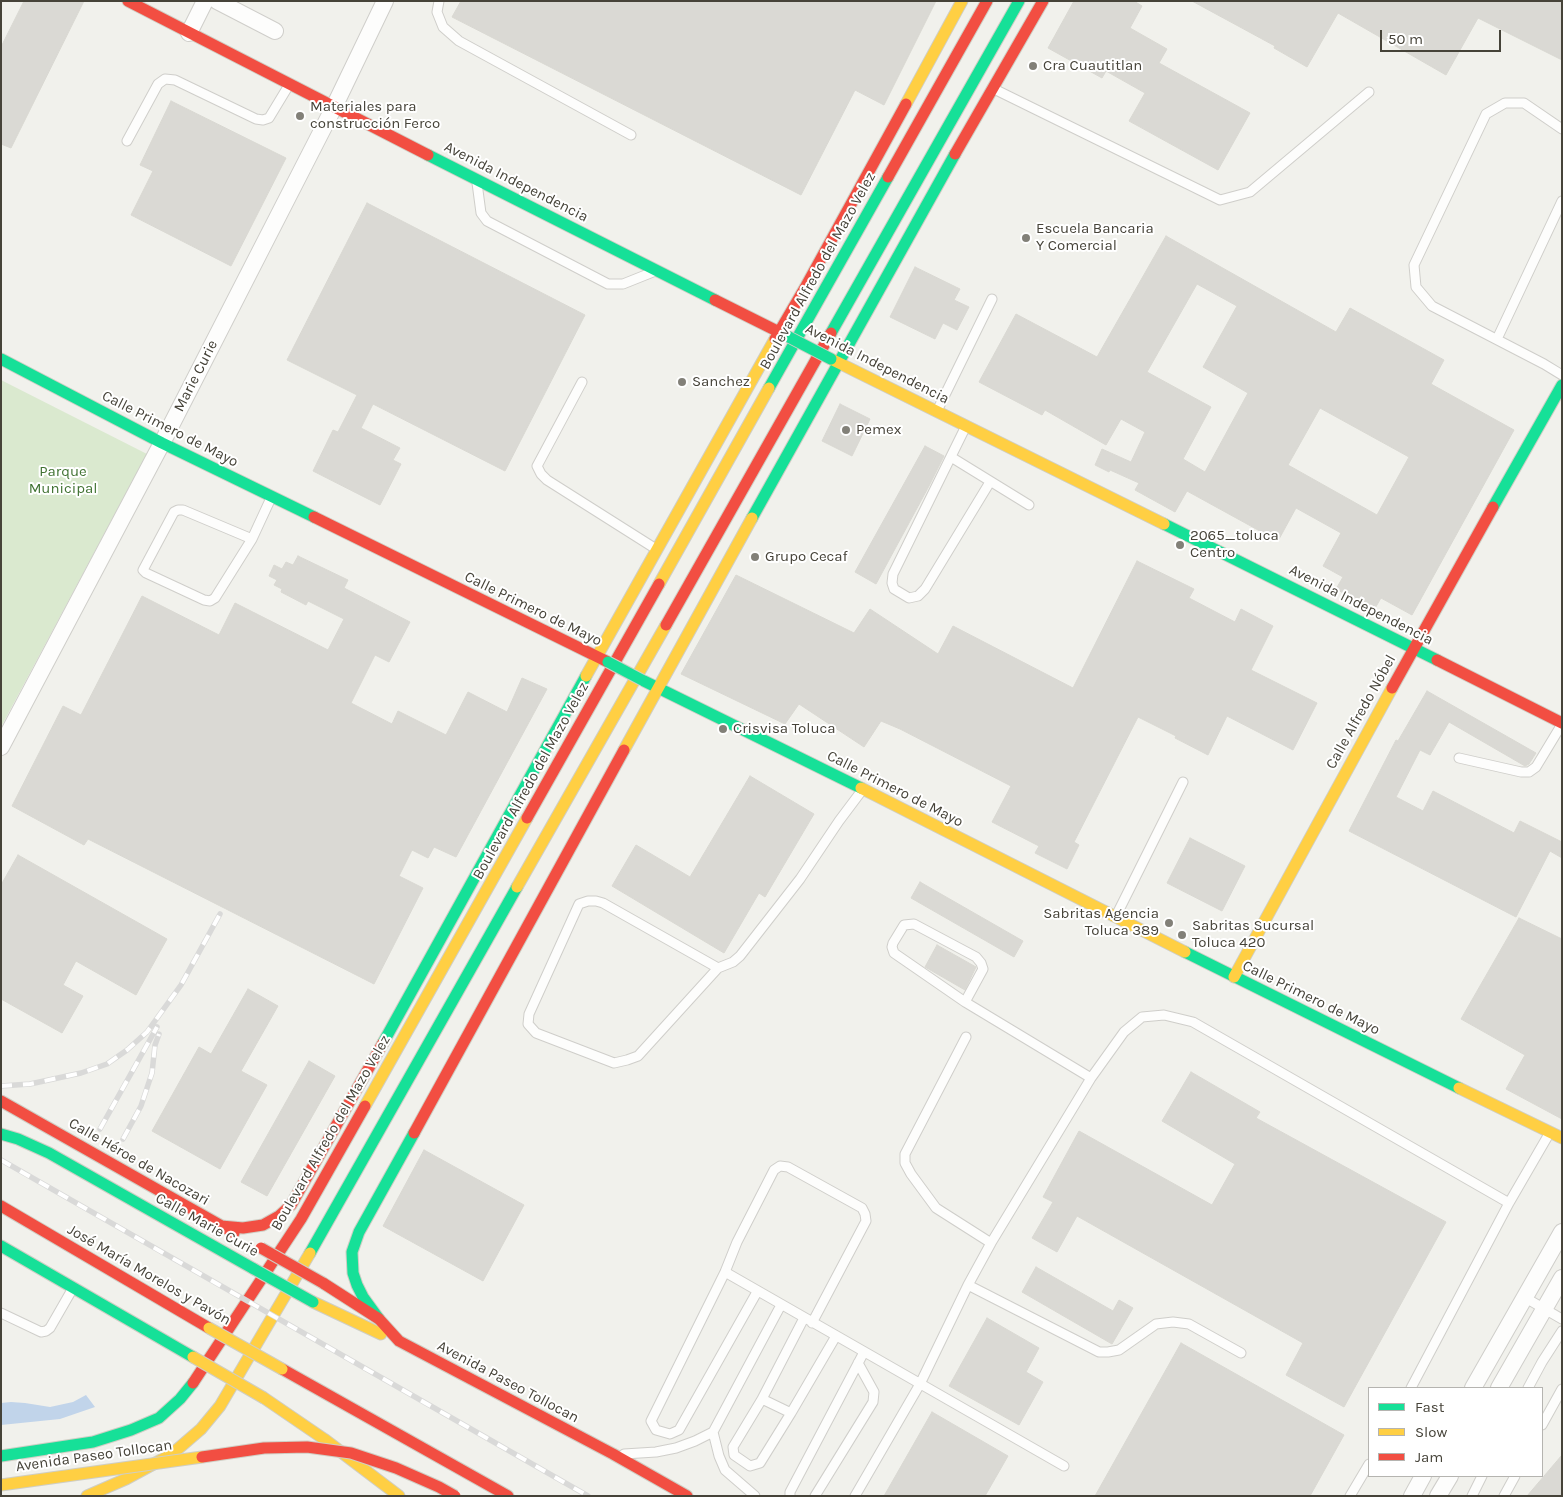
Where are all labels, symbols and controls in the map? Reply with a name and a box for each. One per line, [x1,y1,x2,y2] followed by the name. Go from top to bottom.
[1383,20,1504,52] scale bar
[1388,30,1423,48] text: 50 m
[1043,57,1142,75] place label: Cra Cuautitlan
[1027,60,1039,72] marker: Cra Cuautitlan
[310,98,440,133] place label: Materiales para construcción Ferco
[294,110,306,122] marker: Materiales para construcción Ferco
[441,138,591,226] street label: Avenida Independencia
[756,169,880,373] street label: Boulevard Alfredo del Mazo Velez
[1036,220,1154,255] place label: Escuela Bancaria Y Comercial
[1020,232,1032,244] marker: Escuela Bancaria Y Comercial
[802,320,952,408] street label: Avenida Independencia
[170,337,222,415] street label: Marie Curie
[692,373,750,391] place label: Sanchez
[676,376,688,388] marker: Sanchez
[99,387,241,471] street label: Calle Primero de Mayo
[856,421,901,439] place label: Pemex
[840,424,852,436] marker: Pemex
[29,463,97,498] park label: Parque Municipal
[1190,527,1279,562] place label: 2065_toluca Centro
[1174,539,1186,551] marker: 2065_toluca Centro
[765,548,848,566] place label: Grupo Cecaf
[749,551,761,563] marker: Grupo Cecaf
[1286,561,1436,649] street label: Avenida Independencia
[461,568,605,650] street label: Calle Primero de Mayo
[1322,652,1400,772] street label: Calle Alfredo Nóbel
[469,679,593,883] street label: Boulevard Alfredo del Mazo Velez
[733,720,835,738] place label: Crisvisa Toluca
[717,723,729,735] marker: Crisvisa Toluca
[824,747,966,831] street label: Calle Primero de Mayo
[1043,905,1159,940] place label: Sabritas Agencia Toluca 389
[1163,917,1175,929] marker: Sabritas Agencia Toluca 389
[1192,917,1314,952] place label: Sabritas Sucursal Toluca 420
[1176,929,1188,941] marker: Sabritas Sucursal Toluca 420
[1239,957,1383,1039] street label: Calle Primero de Mayo
[268,1032,394,1234] street label: Boulevard Alfredo del Mazo Velez
[65,1114,213,1210] street label: Calle Héroe de Nacozari
[152,1189,262,1261] street label: Calle Marie Curie
[64,1221,234,1329] street label: José María Morelos y Pavón
[434,1337,582,1427] street label: Avenida Paseo Tollocan
[1368,1387,1543,1477] legend
[1415,1398,1444,1416] text: Fast
[1415,1423,1447,1441] text: Slow
[15,1436,173,1476] street label: Avenida Paseo Tollocan
[1415,1448,1443,1466] text: Jam

